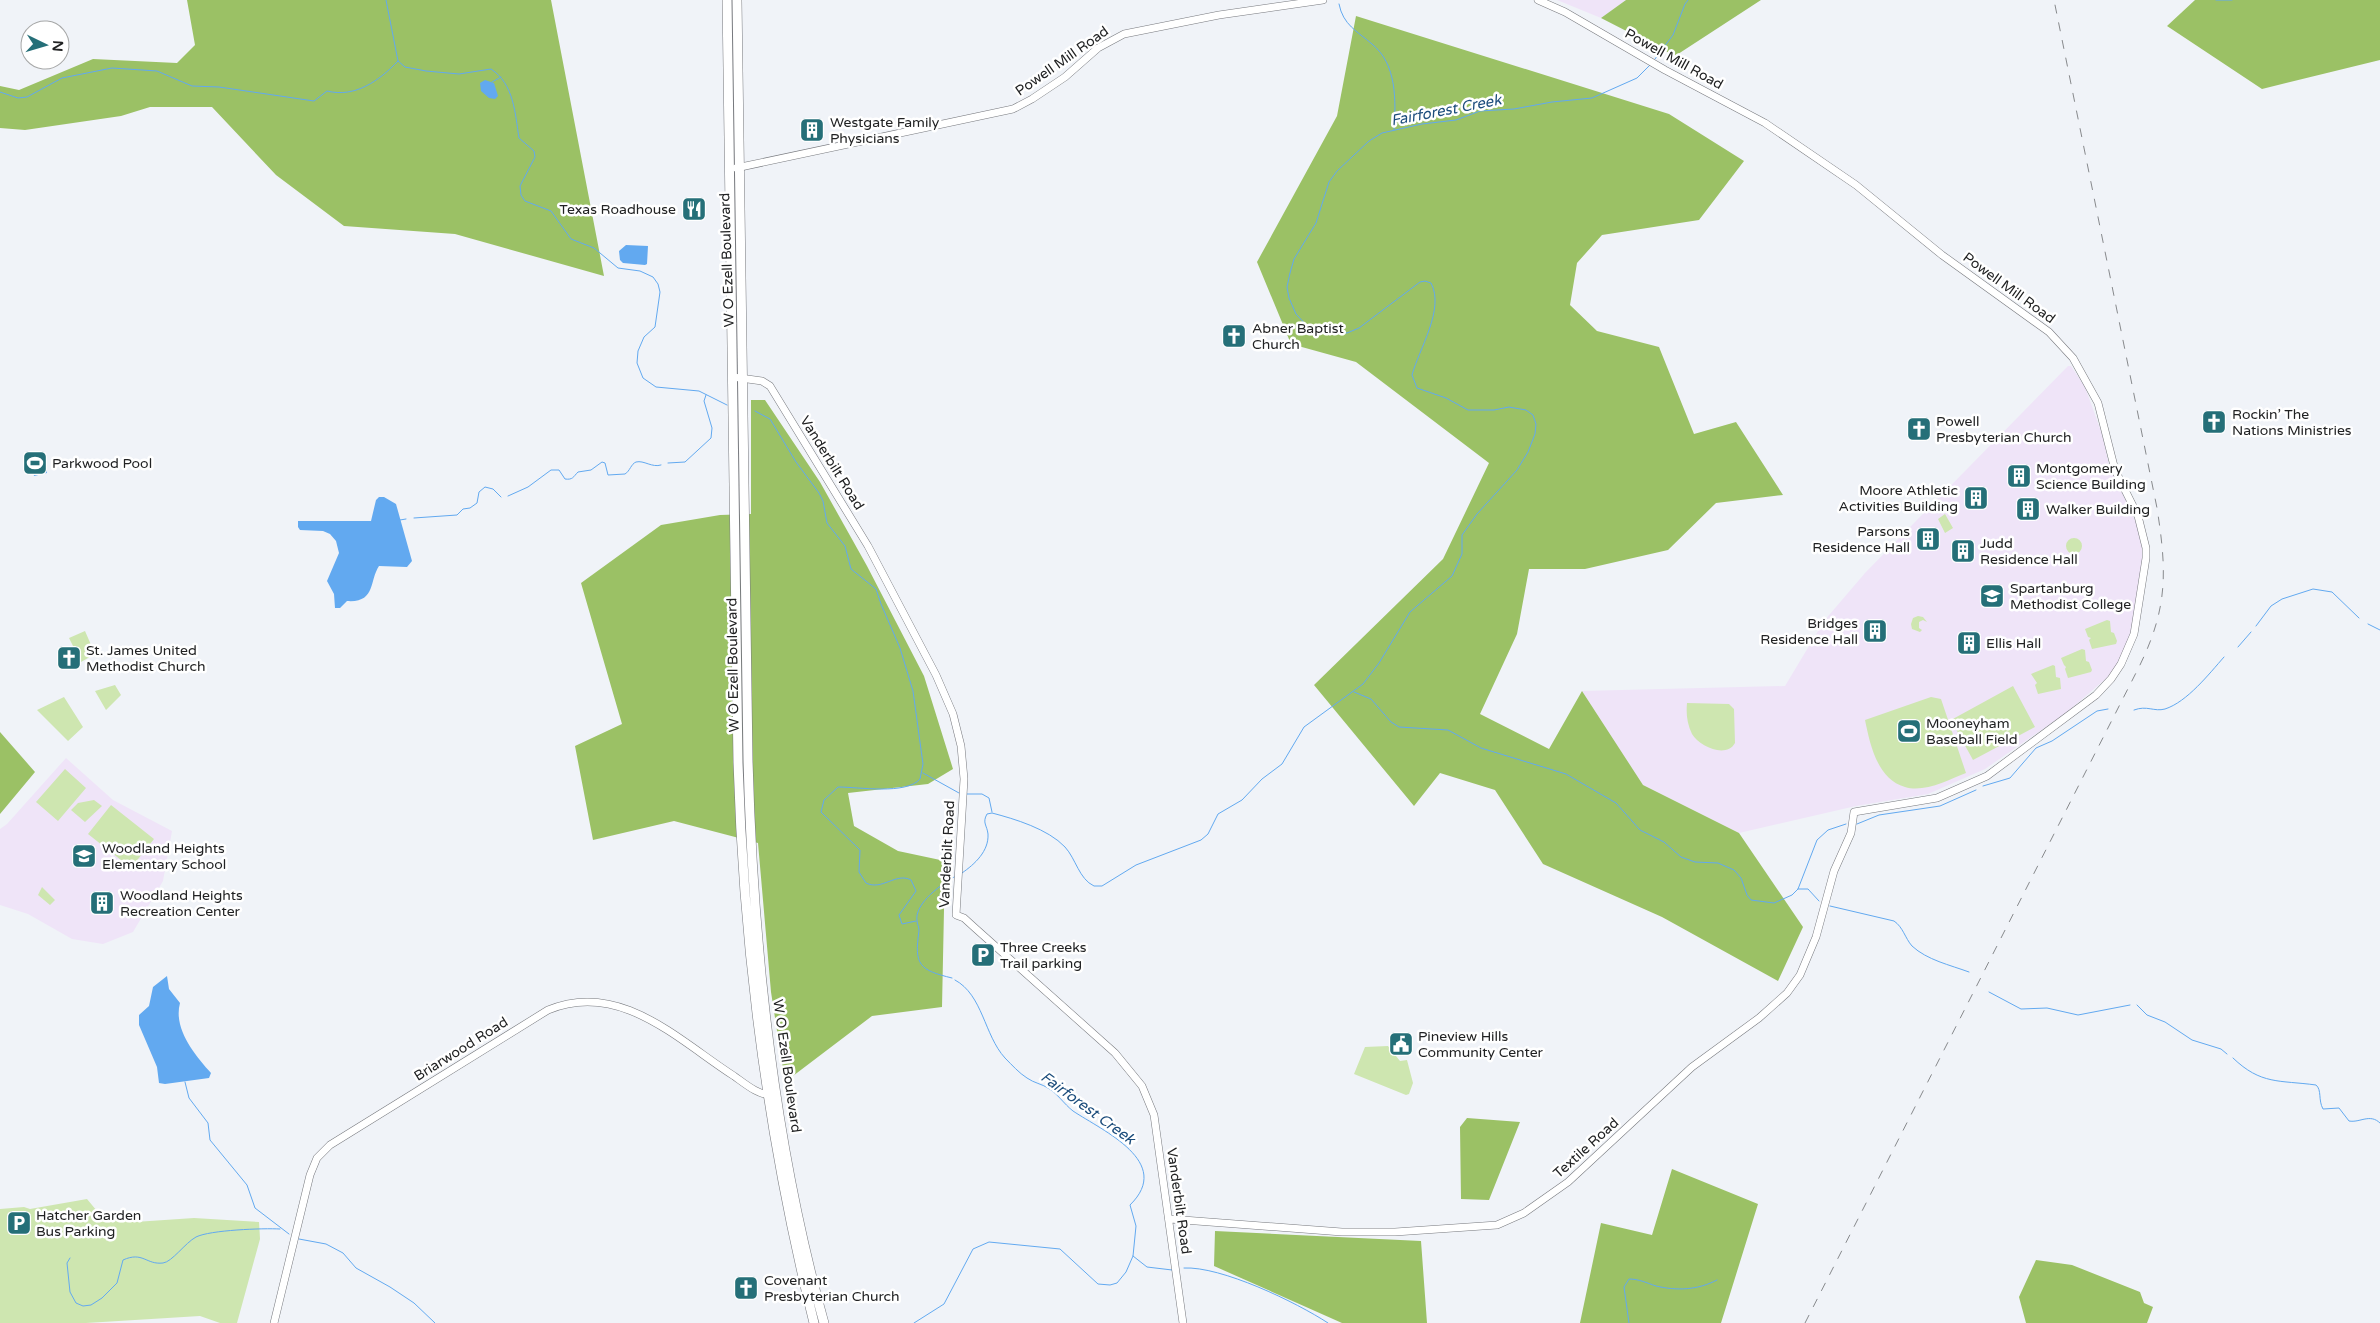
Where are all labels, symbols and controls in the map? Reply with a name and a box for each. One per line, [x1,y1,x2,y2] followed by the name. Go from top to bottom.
[20,20,70,70] north arrow
[1012,23,1112,99] street label: Powell Mill Road
[1622,25,1726,93] street label: Powell Mill Road
[48,40,66,52] text: N
[1389,90,1505,130] water label: Fairforest Creek
[830,114,940,147] place label: Westgate Family Physicians
[799,117,825,143] building icon: Westgate Family Physicians
[716,193,738,327] street label: W O Ezell Boulevard
[681,196,707,222] restaurant icon: Texas Roadhouse
[559,201,676,218] place label: Texas Roadhouse
[1960,249,2058,327] street label: Powell Mill Road
[1252,320,1344,353] place label: Abner Baptist Church
[1221,323,1247,349] church icon: Abner Baptist Church
[2232,406,2352,439] place label: Rockin’ The Nations Ministries
[2201,409,2227,435] church icon: Rockin’ The Nations Ministries
[796,413,868,513] street label: Vanderbilt Road
[1936,413,2072,446] place label: Powell Presbyterian Church
[1906,416,1932,442] church icon: Powell Presbyterian Church
[22,450,48,476] sports icon: Parkwood Pool
[52,455,152,472] place label: Parkwood Pool
[2036,460,2146,493] place label: Montgomery Science Building
[2006,463,2032,489] building icon: Montgomery Science Building
[1839,482,1958,515] place label: Moore Athletic Activities Building
[1963,485,1989,511] building icon: Moore Athletic Activities Building
[2015,496,2041,522] building icon: Walker Building
[2046,501,2150,518] place label: Walker Building
[1812,523,1910,556] place label: Parsons Residence Hall
[1915,526,1941,552] building icon: Parsons Residence Hall
[1980,535,2078,568] place label: Judd Residence Hall
[1950,538,1976,564] building icon: Judd Residence Hall
[2010,580,2131,613] place label: Spartanburg Methodist College
[1979,583,2005,609] school or university icon: Spartanburg Methodist College
[723,598,743,732] street label: W O Ezell Boulevard
[1760,615,1858,648] place label: Bridges Residence Hall
[1862,618,1888,644] building icon: Bridges Residence Hall
[1956,630,1982,656] building icon: Ellis Hall
[1986,635,2041,652] place label: Ellis Hall
[86,642,205,675] place label: St. James United Methodist Church
[56,645,82,671] church icon: St. James United Methodist Church
[1926,715,2018,748] place label: Mooneyham Baseball Field
[1896,718,1922,744] sports icon: Mooneyham Baseball Field
[936,800,958,908] street label: Vanderbilt Road
[102,840,226,873] place label: Woodland Heights Elementary School
[71,843,97,869] school or university icon: Woodland Heights Elementary School
[120,887,243,920] place label: Woodland Heights Recreation Center
[89,890,115,916] building icon: Woodland Heights Recreation Center
[1000,939,1087,972] place label: Three Creeks Trail parking
[970,942,996,968] parking icon: Three Creeks Trail parking
[769,998,805,1134] street label: W O Ezell Boulevard
[411,1013,511,1085] street label: Briarwood Road
[1418,1028,1544,1061] place label: Pineview Hills Community Center
[1388,1031,1414,1057] public building icon: Pineview Hills Community Center
[1037,1068,1140,1149] water label: Fairforest Creek
[1550,1114,1622,1182] street label: Textile Road
[1163,1147,1195,1255] street label: Vanderbilt Road
[36,1207,141,1240] place label: Hatcher Garden Bus Parking
[6,1210,32,1236] parking icon: Hatcher Garden Bus Parking
[764,1272,900,1305] place label: Covenant Presbyterian Church
[733,1275,759,1301] church icon: Covenant Presbyterian Church

